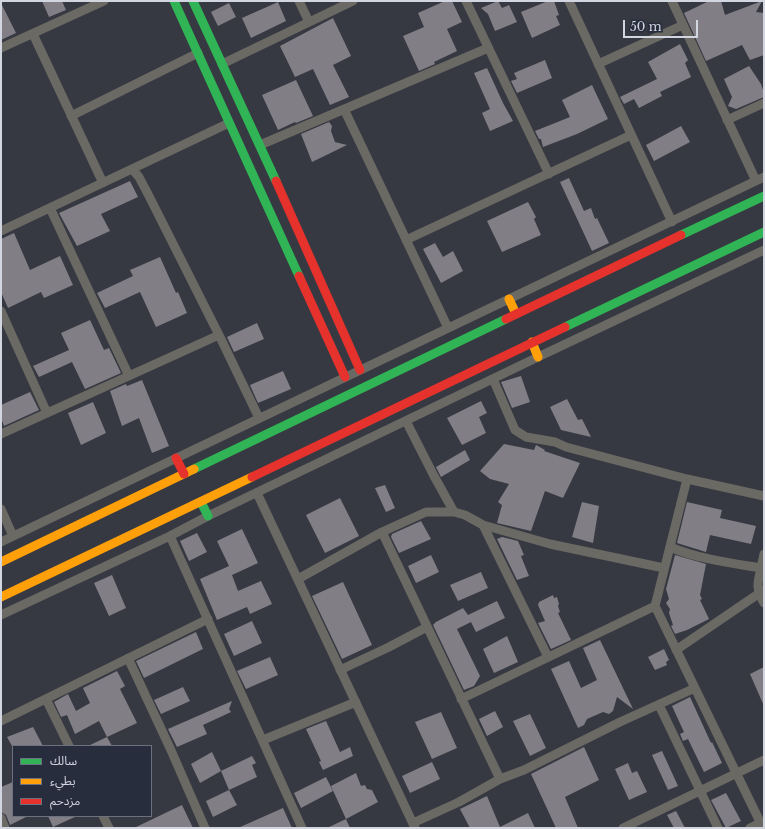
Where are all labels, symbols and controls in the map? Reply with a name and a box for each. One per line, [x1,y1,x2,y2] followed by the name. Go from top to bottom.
[625,12,700,38] scale bar
[630,19,662,34] text: 50 m
[12,745,152,817] legend
[50,753,77,768] text: سالك
[50,773,76,788] text: بطيء
[50,793,80,808] text: مزدحم

